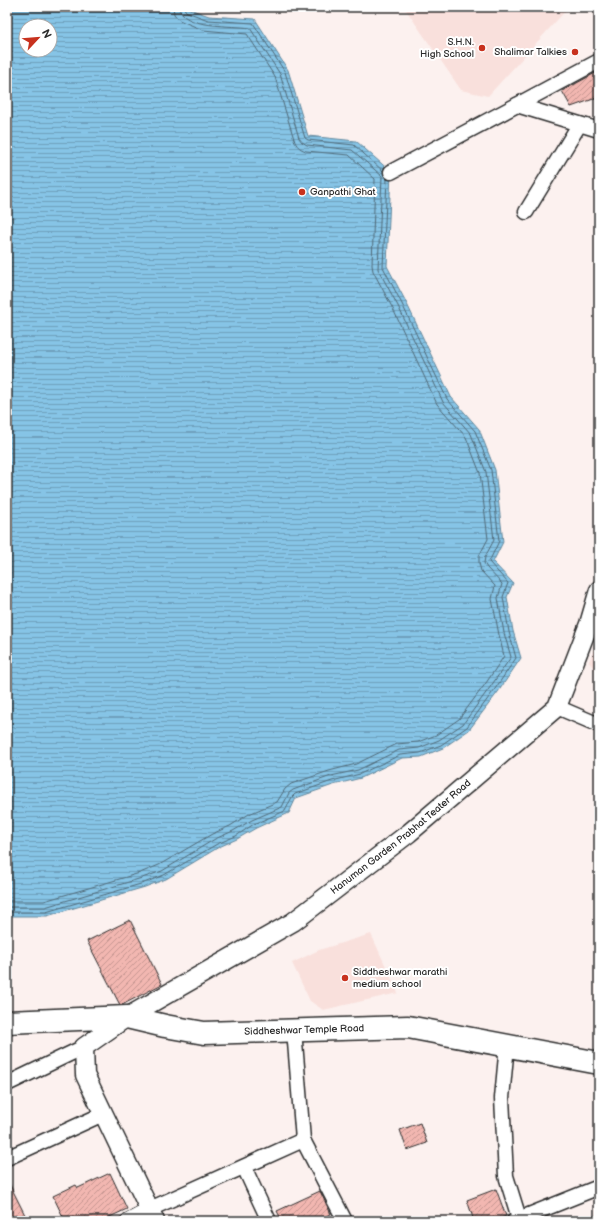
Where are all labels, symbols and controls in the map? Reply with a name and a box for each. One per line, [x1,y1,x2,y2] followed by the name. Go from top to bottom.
[18,18,58,58] north arrow
[39,27,54,40] text: N
[420,36,474,60] place label: S.H.N. High School
[477,43,487,53] marker: S.H.N. High School
[494,46,567,58] place label: Shalimar Talkies
[570,47,580,57] marker: Shalimar Talkies
[310,186,376,198] place label: Ganpathi Ghat
[297,187,307,197] marker: Ganpathi Ghat
[328,777,474,897] street label: Hanuman Garden Prabhat Teater Road
[353,966,447,990] place label: Siddheshwar marathi medium school
[340,973,350,983] marker: Siddheshwar marathi medium school
[244,1022,365,1038] street label: Siddheshwar Temple Road

